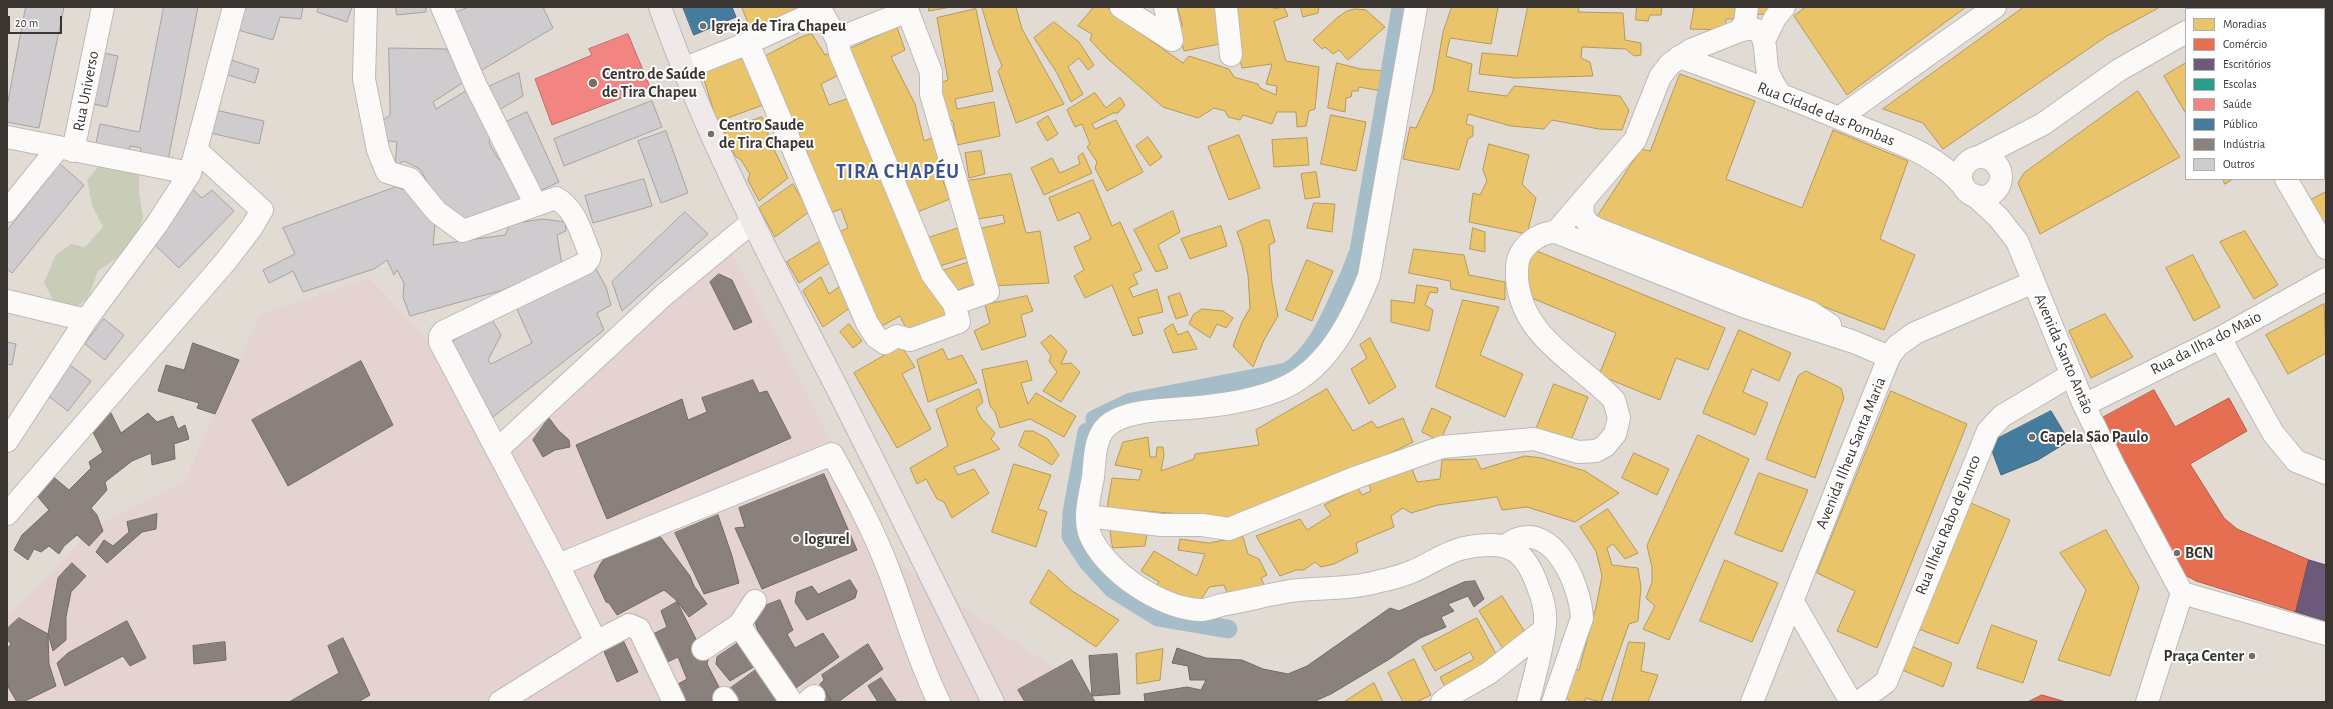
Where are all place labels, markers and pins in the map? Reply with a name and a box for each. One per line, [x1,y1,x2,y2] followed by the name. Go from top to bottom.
[711,16,846,36] place label: Igreja de Tira Chapeu
[698,21,708,31] marker: Igreja de Tira Chapeu
[602,64,705,102] place label: Centro de Saúde de Tira Chapeu
[587,77,599,89] marker: Centro de Saúde de Tira Chapeu
[719,115,814,153] place label: Centro Saude de Tira Chapeu
[706,129,716,139] marker: Centro Saude de Tira Chapeu
[2040,427,2148,447] place label: Capela São Paulo
[2027,432,2037,442] marker: Capela São Paulo
[804,529,850,549] place label: Iogurel
[791,534,801,544] marker: Iogurel
[2185,543,2214,563] place label: BCN
[2172,548,2182,558] marker: BCN
[2164,646,2244,666] place label: Praça Center
[2247,651,2257,661] marker: Praça Center

